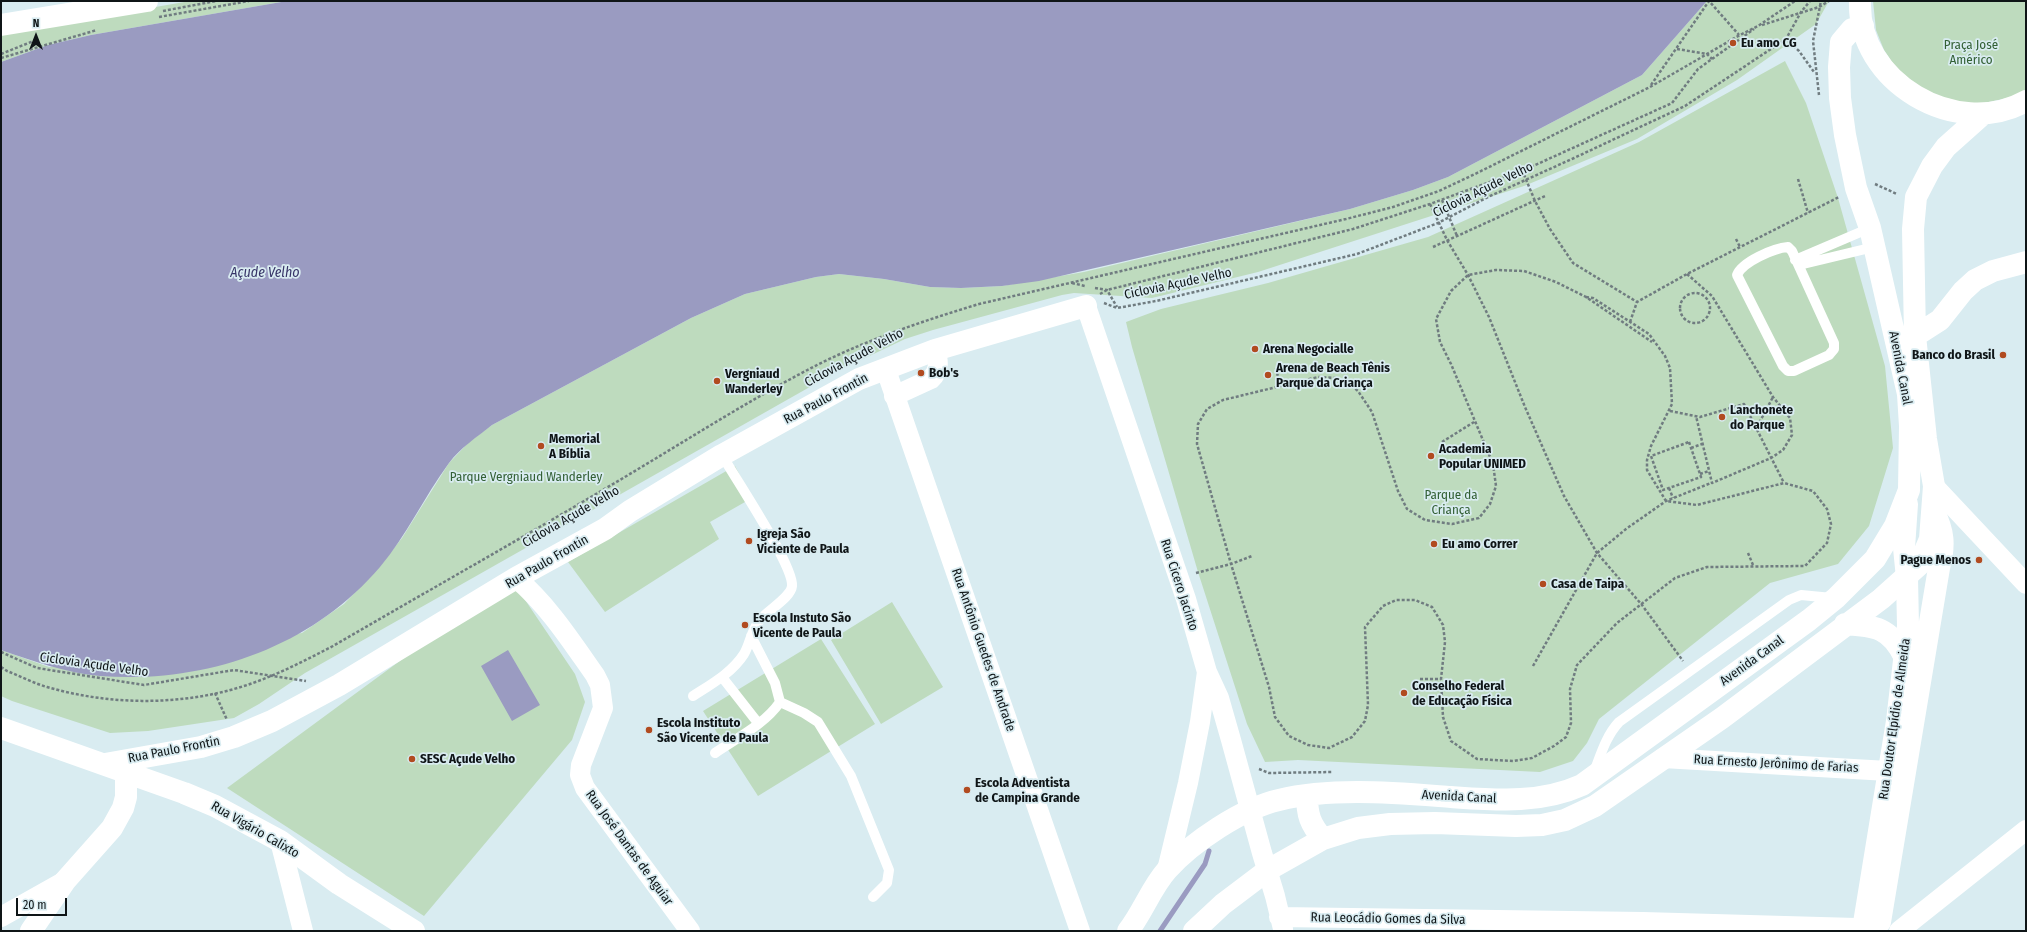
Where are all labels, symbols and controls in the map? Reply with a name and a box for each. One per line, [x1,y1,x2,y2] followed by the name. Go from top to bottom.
[16,16,56,56] north arrow
[33,17,39,30] text: N
[1741,35,1797,51] place label: Eu amo CG
[1944,37,1998,68] park label: Praça José Américo
[1728,38,1738,48] marker: Eu amo CG
[1430,159,1536,221] street label: Ciclovia Açude Velho
[230,265,300,281] water label: Açude Velho
[1123,265,1233,303] street label: Ciclovia Açude Velho
[802,325,906,391] street label: Ciclovia Açude Velho
[1885,330,1915,406] street label: Avenida Canal
[1263,341,1354,357] place label: Arena Negocialle
[1250,344,1260,354] marker: Arena Negocialle
[1912,347,1995,363] place label: Banco do Brasil
[1998,350,2008,360] marker: Banco do Brasil
[1276,360,1390,391] place label: Arena de Beach Tênis Parque da Criança
[929,365,959,381] place label: Bob's
[725,366,783,397] place label: Vergniaud Wanderley
[916,368,926,378] marker: Bob's
[781,370,871,428] street label: Rua Paulo Frontin
[1263,370,1273,380] marker: Arena de Beach Tênis Parque da Criança
[712,376,722,386] marker: Vergniaud Wanderley
[1730,402,1793,433] place label: Lanchonete do Parque
[1717,412,1727,422] marker: Lanchonete do Parque
[549,431,600,462] place label: Memorial A Bíblia
[536,441,546,451] marker: Memorial A Bíblia
[1439,441,1526,472] place label: Academia Popular UNIMED
[1426,451,1436,461] marker: Academia Popular UNIMED
[450,469,602,485] park label: Parque Vergniaud Wanderley
[520,483,622,551] street label: Ciclovia Açude Velho
[1424,487,1478,518] park label: Parque da Criança
[757,526,849,557] place label: Igreja São Viciente de Paula
[503,532,591,592] street label: Rua Paulo Frontin
[744,536,754,546] marker: Igreja São Viciente de Paula
[1442,536,1517,552] place label: Eu amo Correr
[1157,537,1201,633] street label: Rua Cicero Jacinto
[1429,539,1439,549] marker: Eu amo Correr
[1900,552,1971,568] place label: Pague Menos
[1974,555,1984,565] marker: Pague Menos
[948,566,1018,734] street label: Rua Antônio Guedes de Andrade
[1551,576,1624,592] place label: Casa de Taipa
[1538,579,1548,589] marker: Casa de Taipa
[753,610,851,641] place label: Escola Instuto São Vicente de Paula
[740,620,750,630] marker: Escola Instuto São Vicente de Paula
[1717,633,1787,689] street label: Avenida Canal
[1876,637,1914,801] street label: Rua Doutor Elpídio de Almeida
[39,650,149,680] street label: Ciclovia Açude Velho
[1412,678,1512,709] place label: Conselho Federal de Educação Física
[1399,688,1409,698] marker: Conselho Federal de Educação Física
[657,715,768,746] place label: Escola Instituto São Vicente de Paula
[644,725,654,735] marker: Escola Instituto São Vicente de Paula
[127,733,221,767] street label: Rua Paulo Frontin
[420,751,515,767] place label: SESC Açude Velho
[1693,752,1859,776] street label: Rua Ernesto Jerônimo de Farias
[407,754,417,764] marker: SESC Açude Velho
[975,775,1080,806] place label: Escola Adventista de Campina Grande
[962,785,972,795] marker: Escola Adventista de Campina Grande
[582,787,676,909] street label: Rua José Dantas de Aguiar
[1421,787,1497,807] street label: Avenida Canal
[208,798,302,862] street label: Rua Vigário Calixto
[18,890,69,916] scale bar
[23,898,47,912] text: 20 m
[1311,910,1465,928] street label: Rua Leocádio Gomes da Silva

